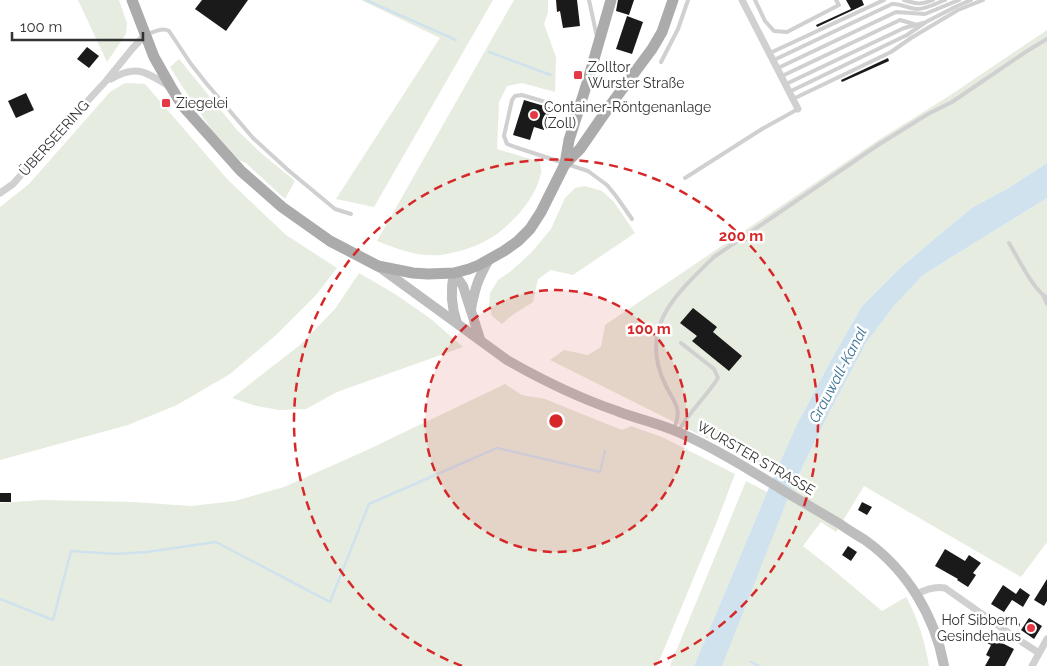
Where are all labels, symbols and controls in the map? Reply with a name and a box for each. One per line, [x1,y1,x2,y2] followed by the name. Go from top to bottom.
[12,10,144,42] scale bar
[20,18,62,36] text: 100 m
[588,59,685,91] place label: Zolltor Wurster Straße
[572,69,584,81] marker: Zolltor Wurster Straße
[14,95,92,179] street label: ÜBERSEERING
[176,95,228,111] place label: Ziegelei
[160,97,172,109] marker: Ziegelei
[544,99,711,131] place label: Container-Röntgenanlage (Zoll)
[528,109,540,121] marker: Container-Röntgenanlage (Zoll)
[719,227,763,245] text: 200 m
[627,320,671,338] text: 100 m
[805,324,871,426] water label: Grauwall-Kanal
[547,412,565,430] centre of rings
[694,418,818,498] street label: WURSTER STRASSE
[937,612,1021,644] place label: Hof Sibbern, Gesindehaus
[1025,622,1037,634] marker: Hof Sibbern, Gesindehaus

